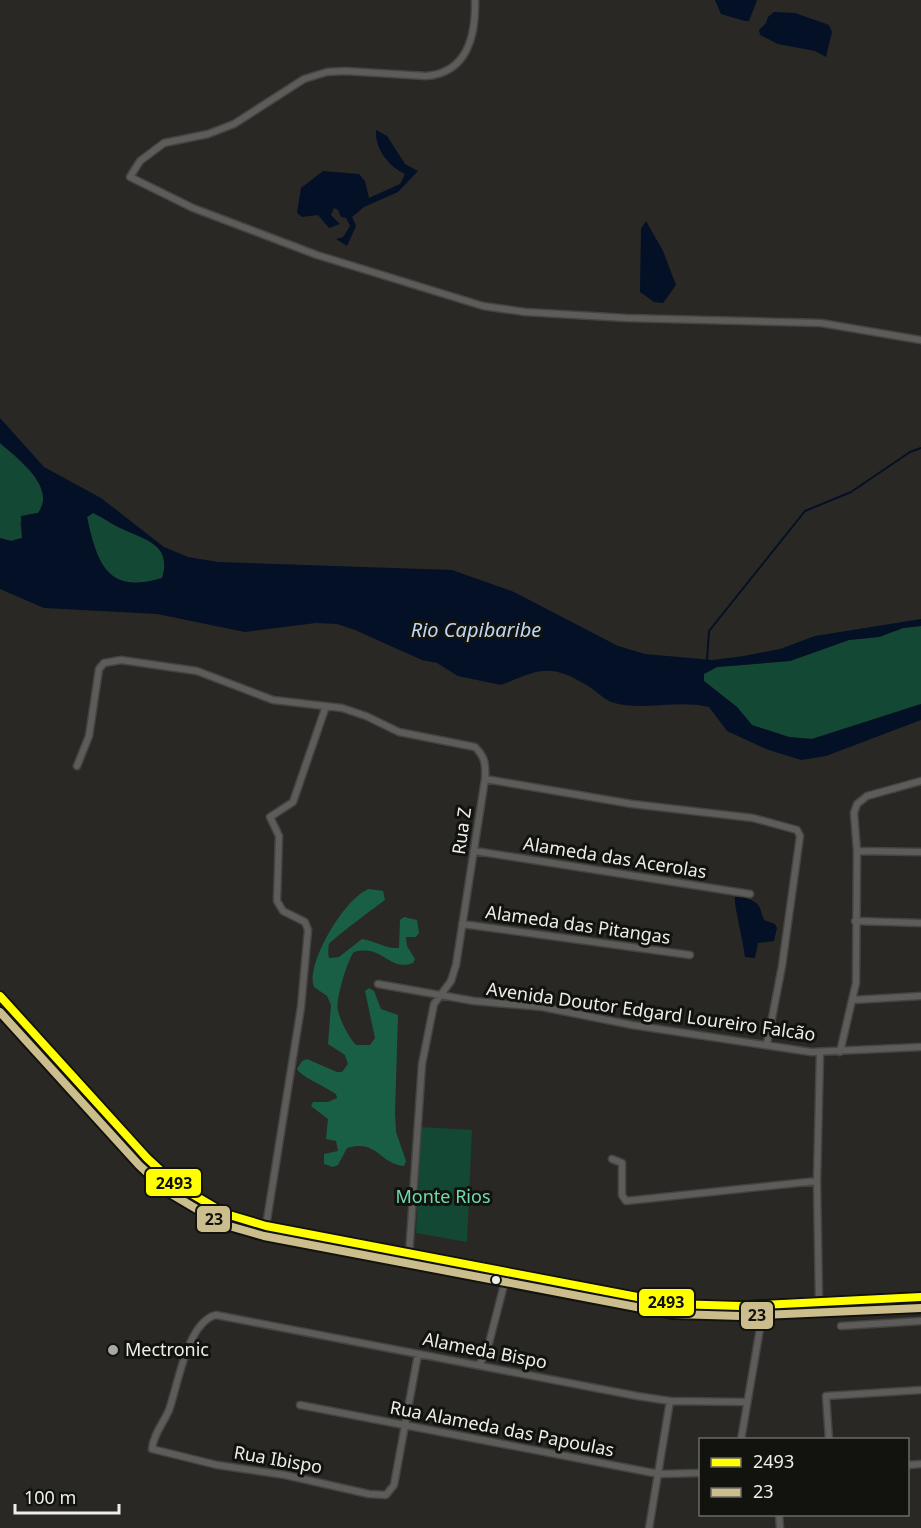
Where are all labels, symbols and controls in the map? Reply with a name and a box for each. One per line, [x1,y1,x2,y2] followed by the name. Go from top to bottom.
[411,616,541,643] water label: Rio Capibaribe
[446,806,476,856] street label: Rua Z
[522,831,708,883] street label: Alameda das Acerolas
[484,899,672,949] street label: Alameda das Pitangas
[485,976,817,1046] street label: Avenida Doutor Edgard Loureiro Falcão
[145,1168,202,1197] line badge: 2493
[156,1172,192,1194] text: 2493
[395,1184,491,1208] park label: Monte Rios
[196,1205,231,1233] line badge: 23
[205,1208,223,1230] text: 23
[490,1274,502,1286] unlabelled marker
[638,1288,695,1317] line badge: 2493
[648,1291,684,1313] text: 2493
[740,1301,774,1330] line badge: 23
[748,1304,766,1326] text: 23
[421,1326,549,1374] street label: Alameda Bispo
[125,1337,209,1361] place label: Mectronic
[106,1343,120,1357] marker: Mectronic
[388,1394,616,1462] street label: Rua Alameda das Papoulas
[699,1438,909,1516] legend
[232,1439,324,1479] street label: Rua Ibispo
[753,1449,794,1473] text: 2493
[15,1477,118,1515] scale bar
[753,1479,774,1503] text: 23
[24,1485,76,1509] text: 100 m

